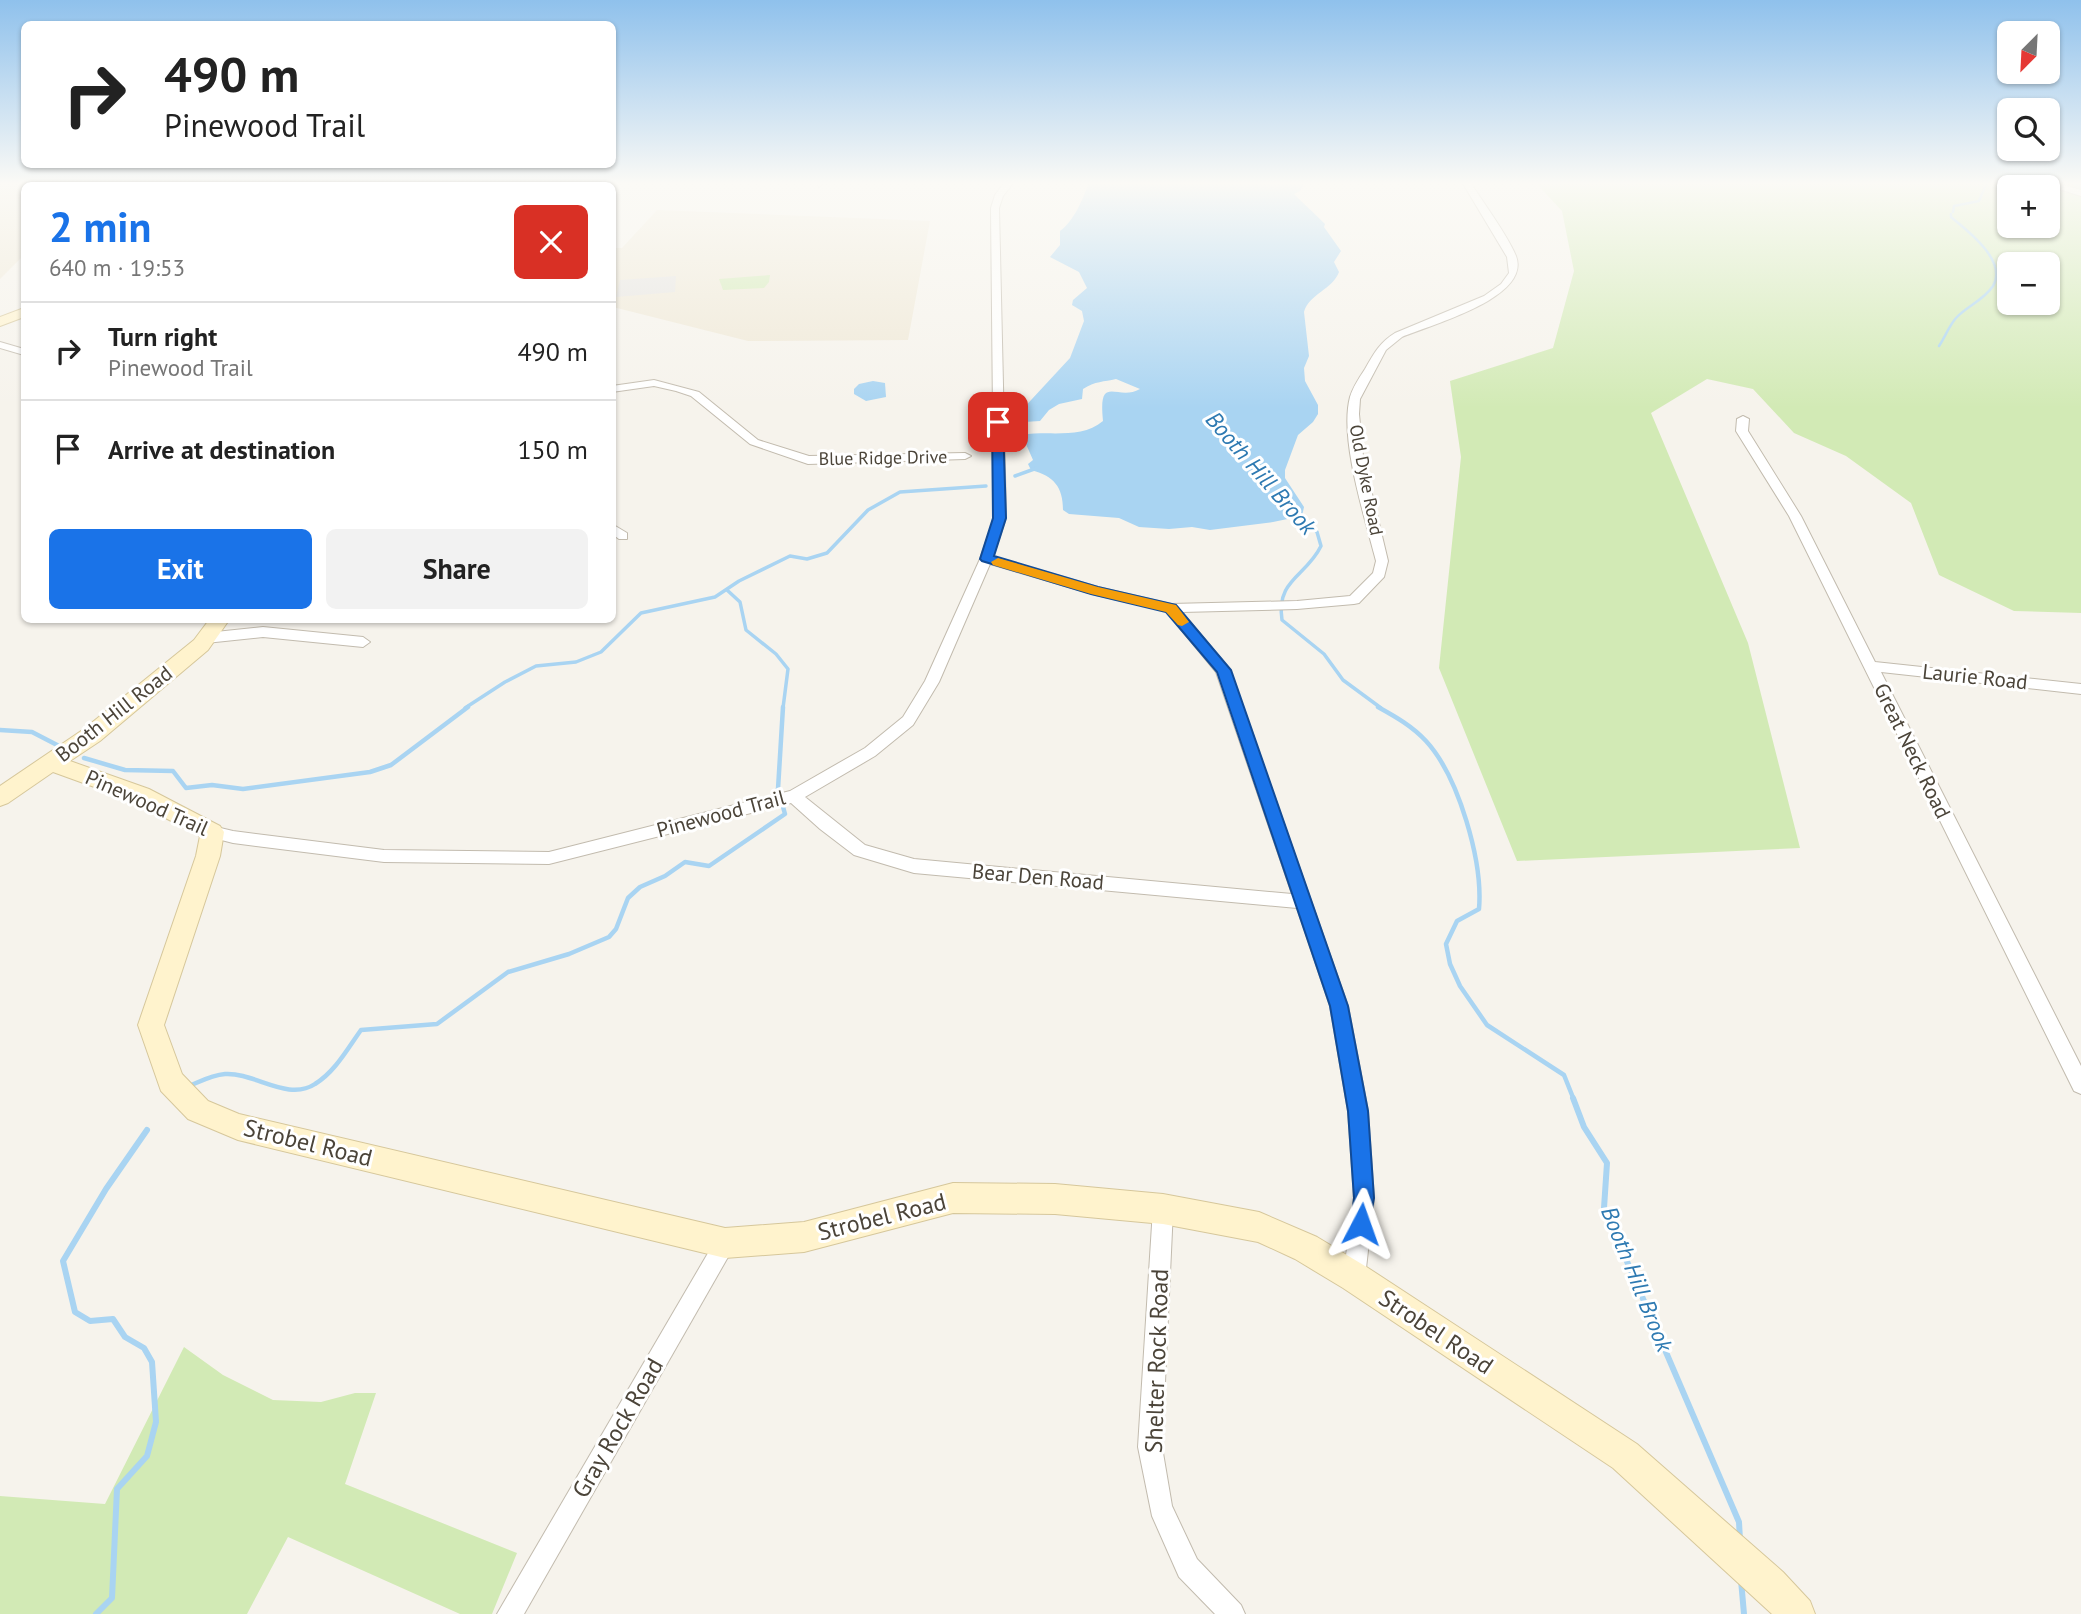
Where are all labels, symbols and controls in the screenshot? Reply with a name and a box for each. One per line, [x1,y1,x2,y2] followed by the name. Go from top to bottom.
[1997,21,2060,84] north arrow
[1997,21,2060,315] map controls
[164,42,299,106] text: 490 m
[49,49,140,140] icon: right
[1997,98,2060,161] button: search
[164,104,365,146] text: Pinewood Trail
[1997,175,2060,238] button: +
[49,199,151,254] text: 2 min
[514,205,588,279] button: close
[1997,252,2060,315] button: −
[49,253,185,282] text: 640 m · 19:53
[108,320,217,353] text: Turn right
[49,332,87,370] icon: right
[517,335,588,368] text: 490 m
[108,353,253,382] text: Pinewood Trail
[968,392,1028,452] pin
[979,403,1017,441] icon: arrive
[1200,405,1324,542] water label: Booth Hill Brook
[1344,423,1389,537] street label: Old Dyke Road
[49,430,87,468] icon: arrive
[108,433,335,466] text: Arrive at destination
[517,433,588,466] text: 150 m
[819,445,947,470] street label: Blue Ridge Drive
[49,529,312,609] button: Exit
[326,529,588,609] button: Share
[1921,658,2029,695] street label: Laurie Road
[50,660,178,768] street label: Booth Hill Road
[1868,679,1957,823] street label: Great Neck Road
[81,763,213,842] street label: Pinewood Trail
[654,783,788,844] street label: Pinewood Trail
[971,857,1105,896] street label: Bear Den Road
[241,1112,376,1173] street label: Strobel Road
[814,1186,949,1247] street label: Strobel Road
[1324,1187,1398,1261] position arrow
[1595,1202,1680,1357] water label: Booth Hill Brook
[1138,1268,1175,1454] street label: Shelter Rock Road
[1373,1282,1499,1381] street label: Strobel Road
[565,1352,670,1503] street label: Gray Rock Road

